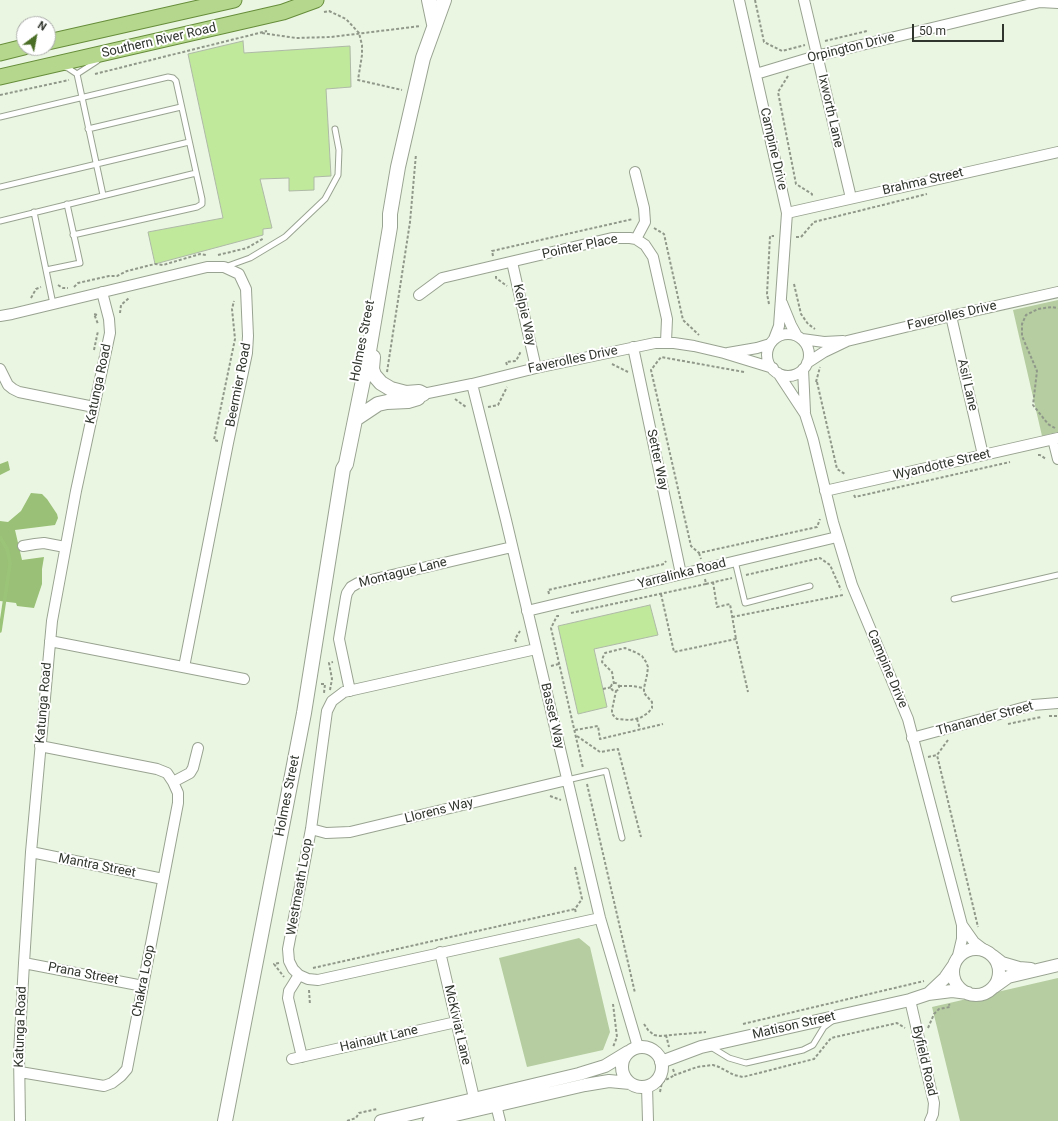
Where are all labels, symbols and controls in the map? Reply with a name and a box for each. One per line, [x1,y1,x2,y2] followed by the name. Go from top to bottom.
[16,16,56,56] north arrow
[914,16,1006,42] scale bar
[35,19,49,34] text: N
[100,20,218,62] street label: Southern River Road
[919,24,946,38] text: 50 m
[806,30,896,66] street label: Orpington Drive
[814,73,846,149] street label: Ixworth Lane
[756,106,790,192] street label: Campine Drive
[881,165,965,199] street label: Brahma Street
[541,231,619,263] street label: Pointer Place
[509,283,539,347] street label: Kelpie Way
[906,298,998,334] street label: Faverolles Drive
[347,299,379,383] street label: Holmes Street
[223,342,255,428] street label: Beermier Road
[83,343,115,425] street label: Katunga Road
[527,343,619,377] street label: Faverolles Drive
[953,357,981,413] street label: Asil Lane
[643,428,671,492] street label: Setter Way
[892,446,992,484] street label: Wyandotte Street
[357,555,449,591] street label: Montague Lane
[636,556,728,592] street label: Yarralinka Road
[863,627,911,711] street label: Campine Drive
[33,662,55,744] street label: Katunga Road
[537,681,567,751] street label: Basset Way
[935,699,1035,739] street label: Thanander Street
[272,754,304,838] street label: Holmes Street
[403,795,475,827] street label: Llorens Way
[284,837,316,937] street label: Westmeath Loop
[57,851,137,881] street label: Mantra Street
[129,944,159,1018] street label: Chakra Loop
[47,960,119,988] street label: Prana Street
[440,983,474,1067] street label: McKiviat Lane
[12,986,30,1068] street label: Katunga Road
[751,1009,837,1043] street label: Matison Street
[338,1022,420,1056] street label: Hainault Lane
[908,1024,940,1098] street label: Byfield Road

